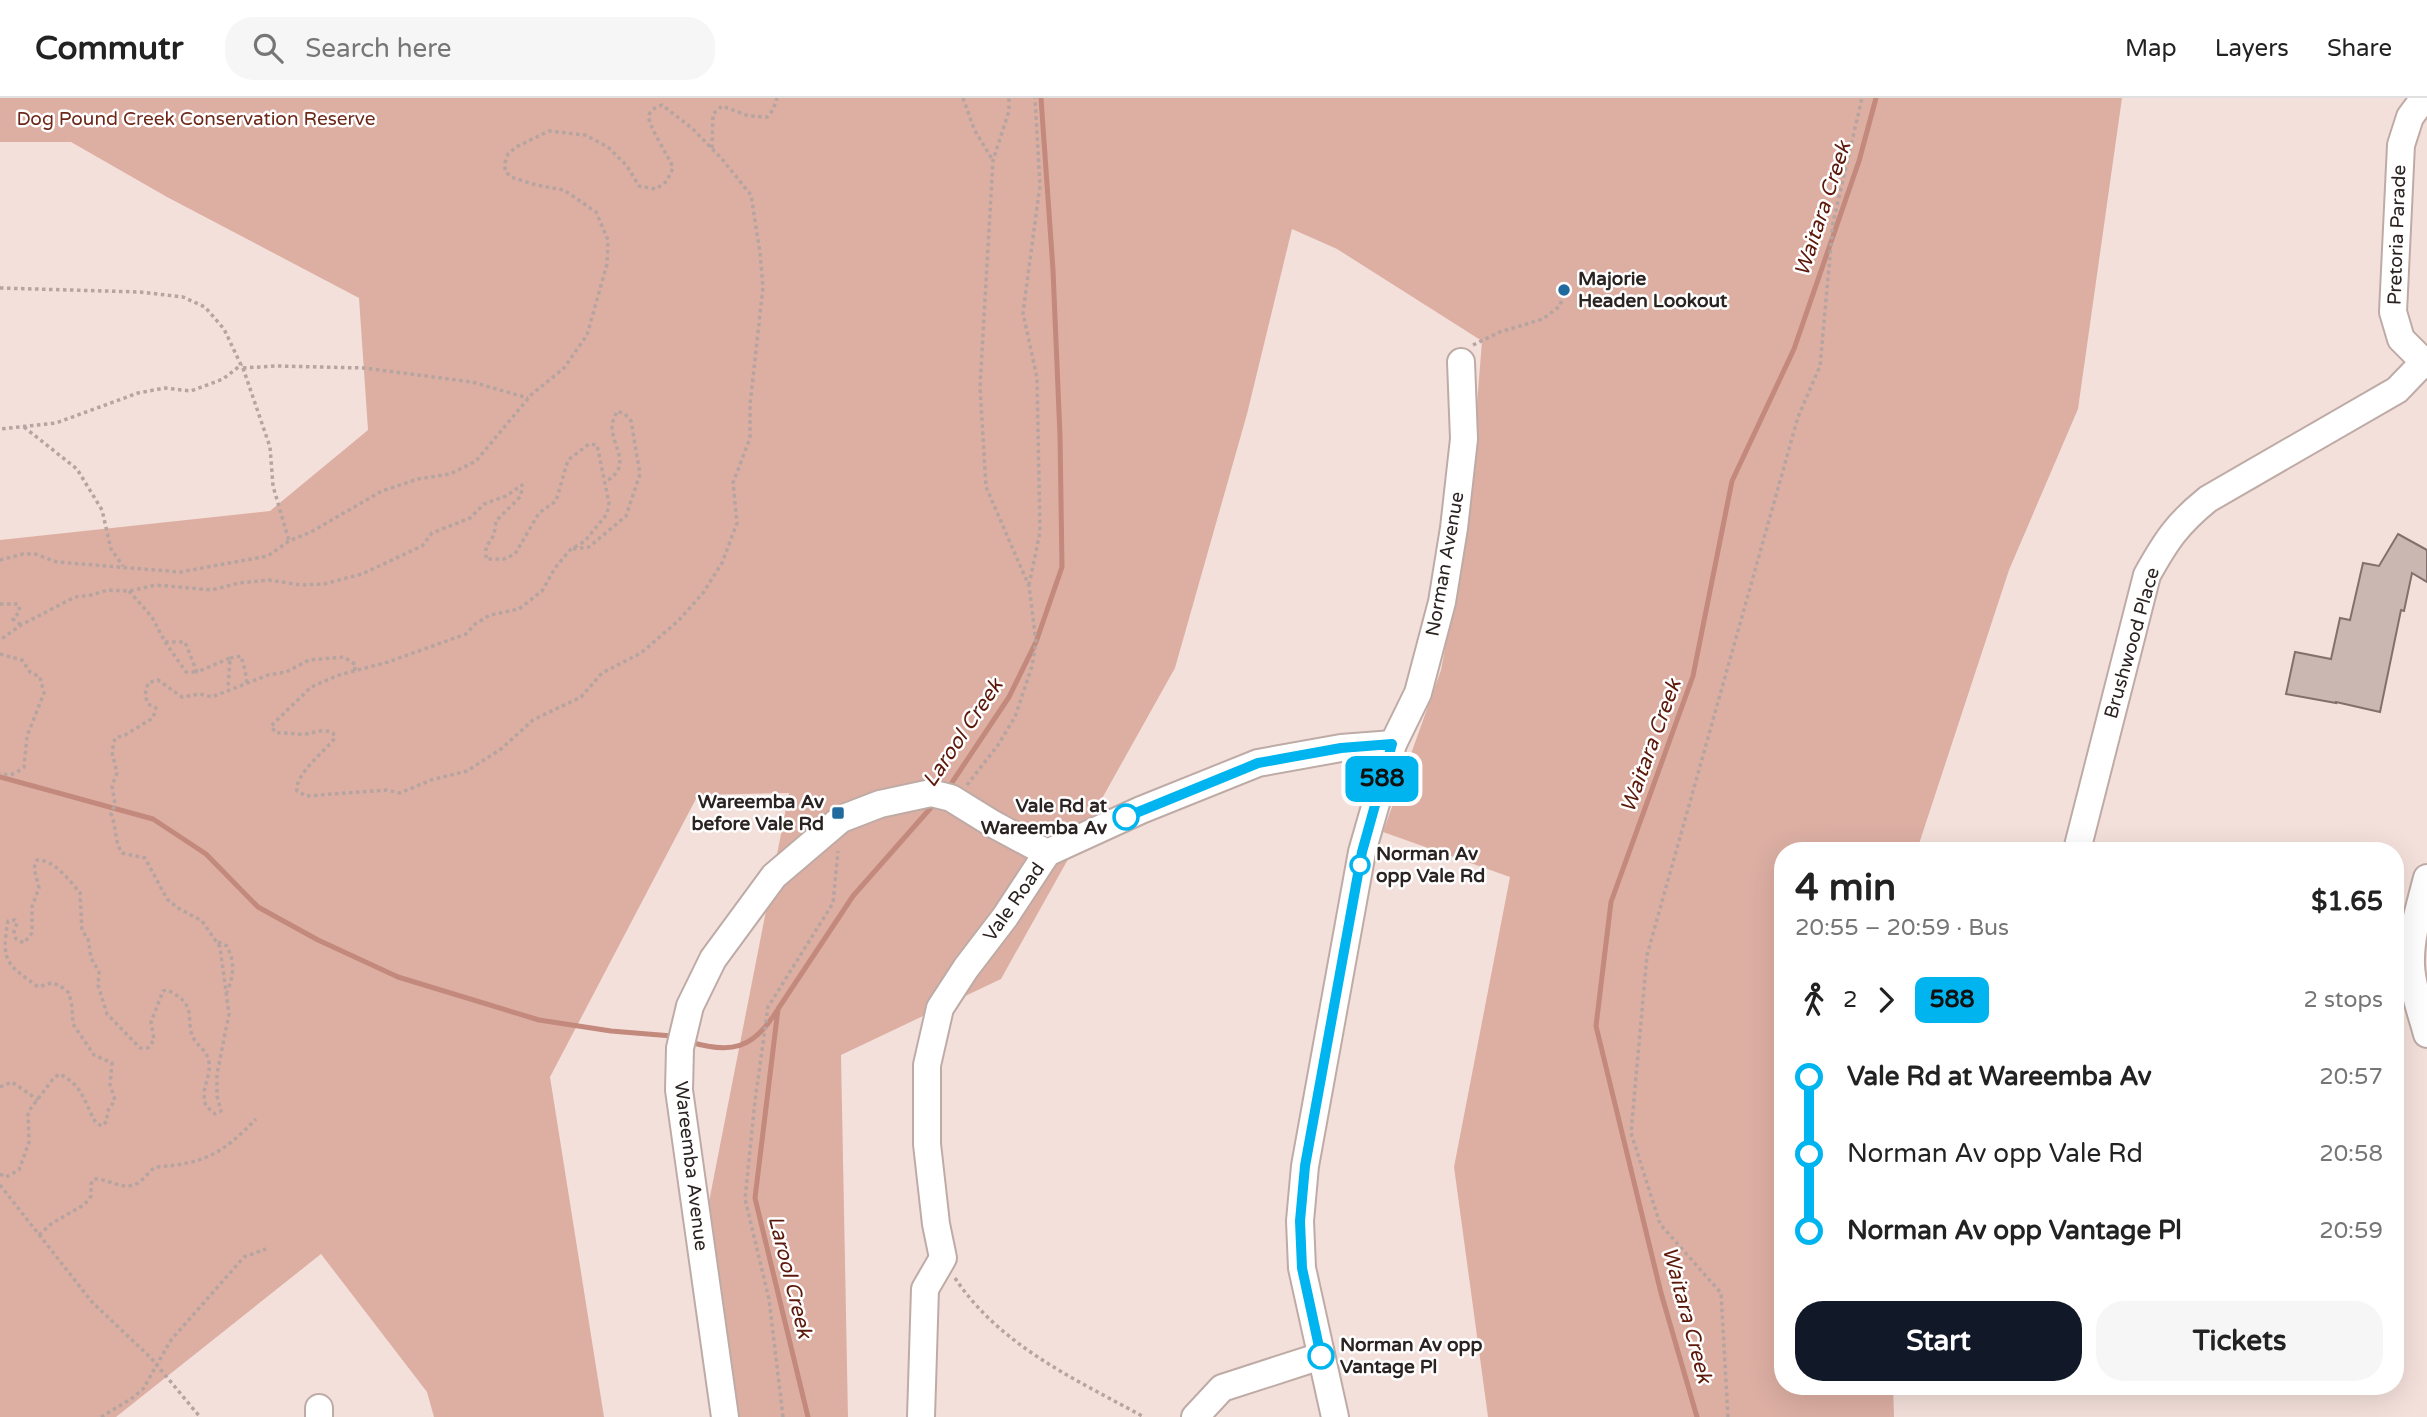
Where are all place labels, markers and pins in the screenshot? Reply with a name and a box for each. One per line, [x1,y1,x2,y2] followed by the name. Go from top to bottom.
[1578,268,1728,312] place label: Majorie Headen Lookout
[1556,282,1572,298] marker: Majorie Headen Lookout
[692,791,824,835] place label: Wareemba Av before Vale Rd
[981,795,1108,839] place label: Vale Rd at Wareemba Av
[1113,804,1139,830] marker: Vale Rd at Wareemba Av
[830,805,846,821] marker: Wareemba Av before Vale Rd
[1376,843,1485,888] place label: Norman Av opp Vale Rd
[1350,855,1370,875] marker: Norman Av opp Vale Rd
[1340,1334,1482,1379] place label: Norman Av opp Vantage Pl
[1308,1343,1334,1369] marker: Norman Av opp Vantage Pl

